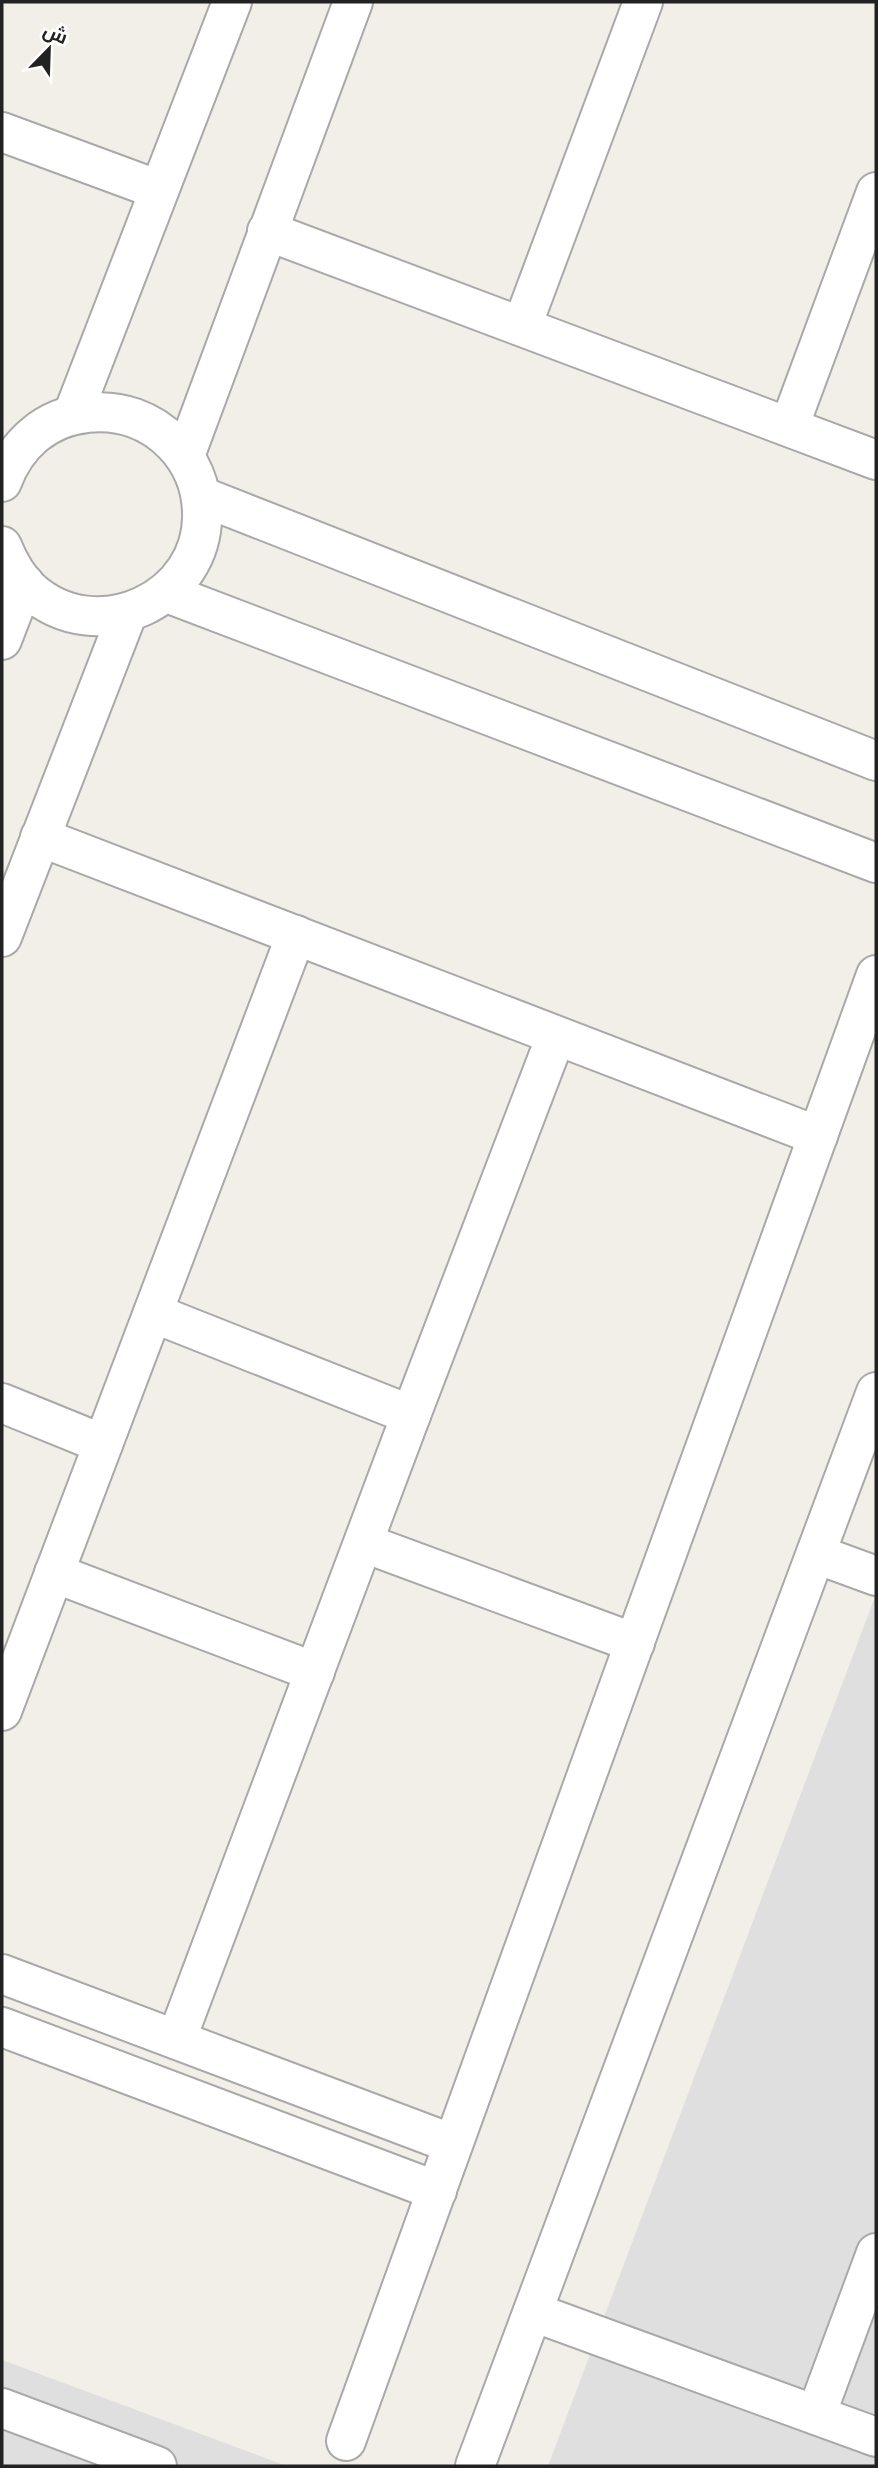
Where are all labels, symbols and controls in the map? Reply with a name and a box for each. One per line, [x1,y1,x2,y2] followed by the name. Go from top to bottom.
[14,14,84,84] north arrow
[40,18,71,49] text: ش

